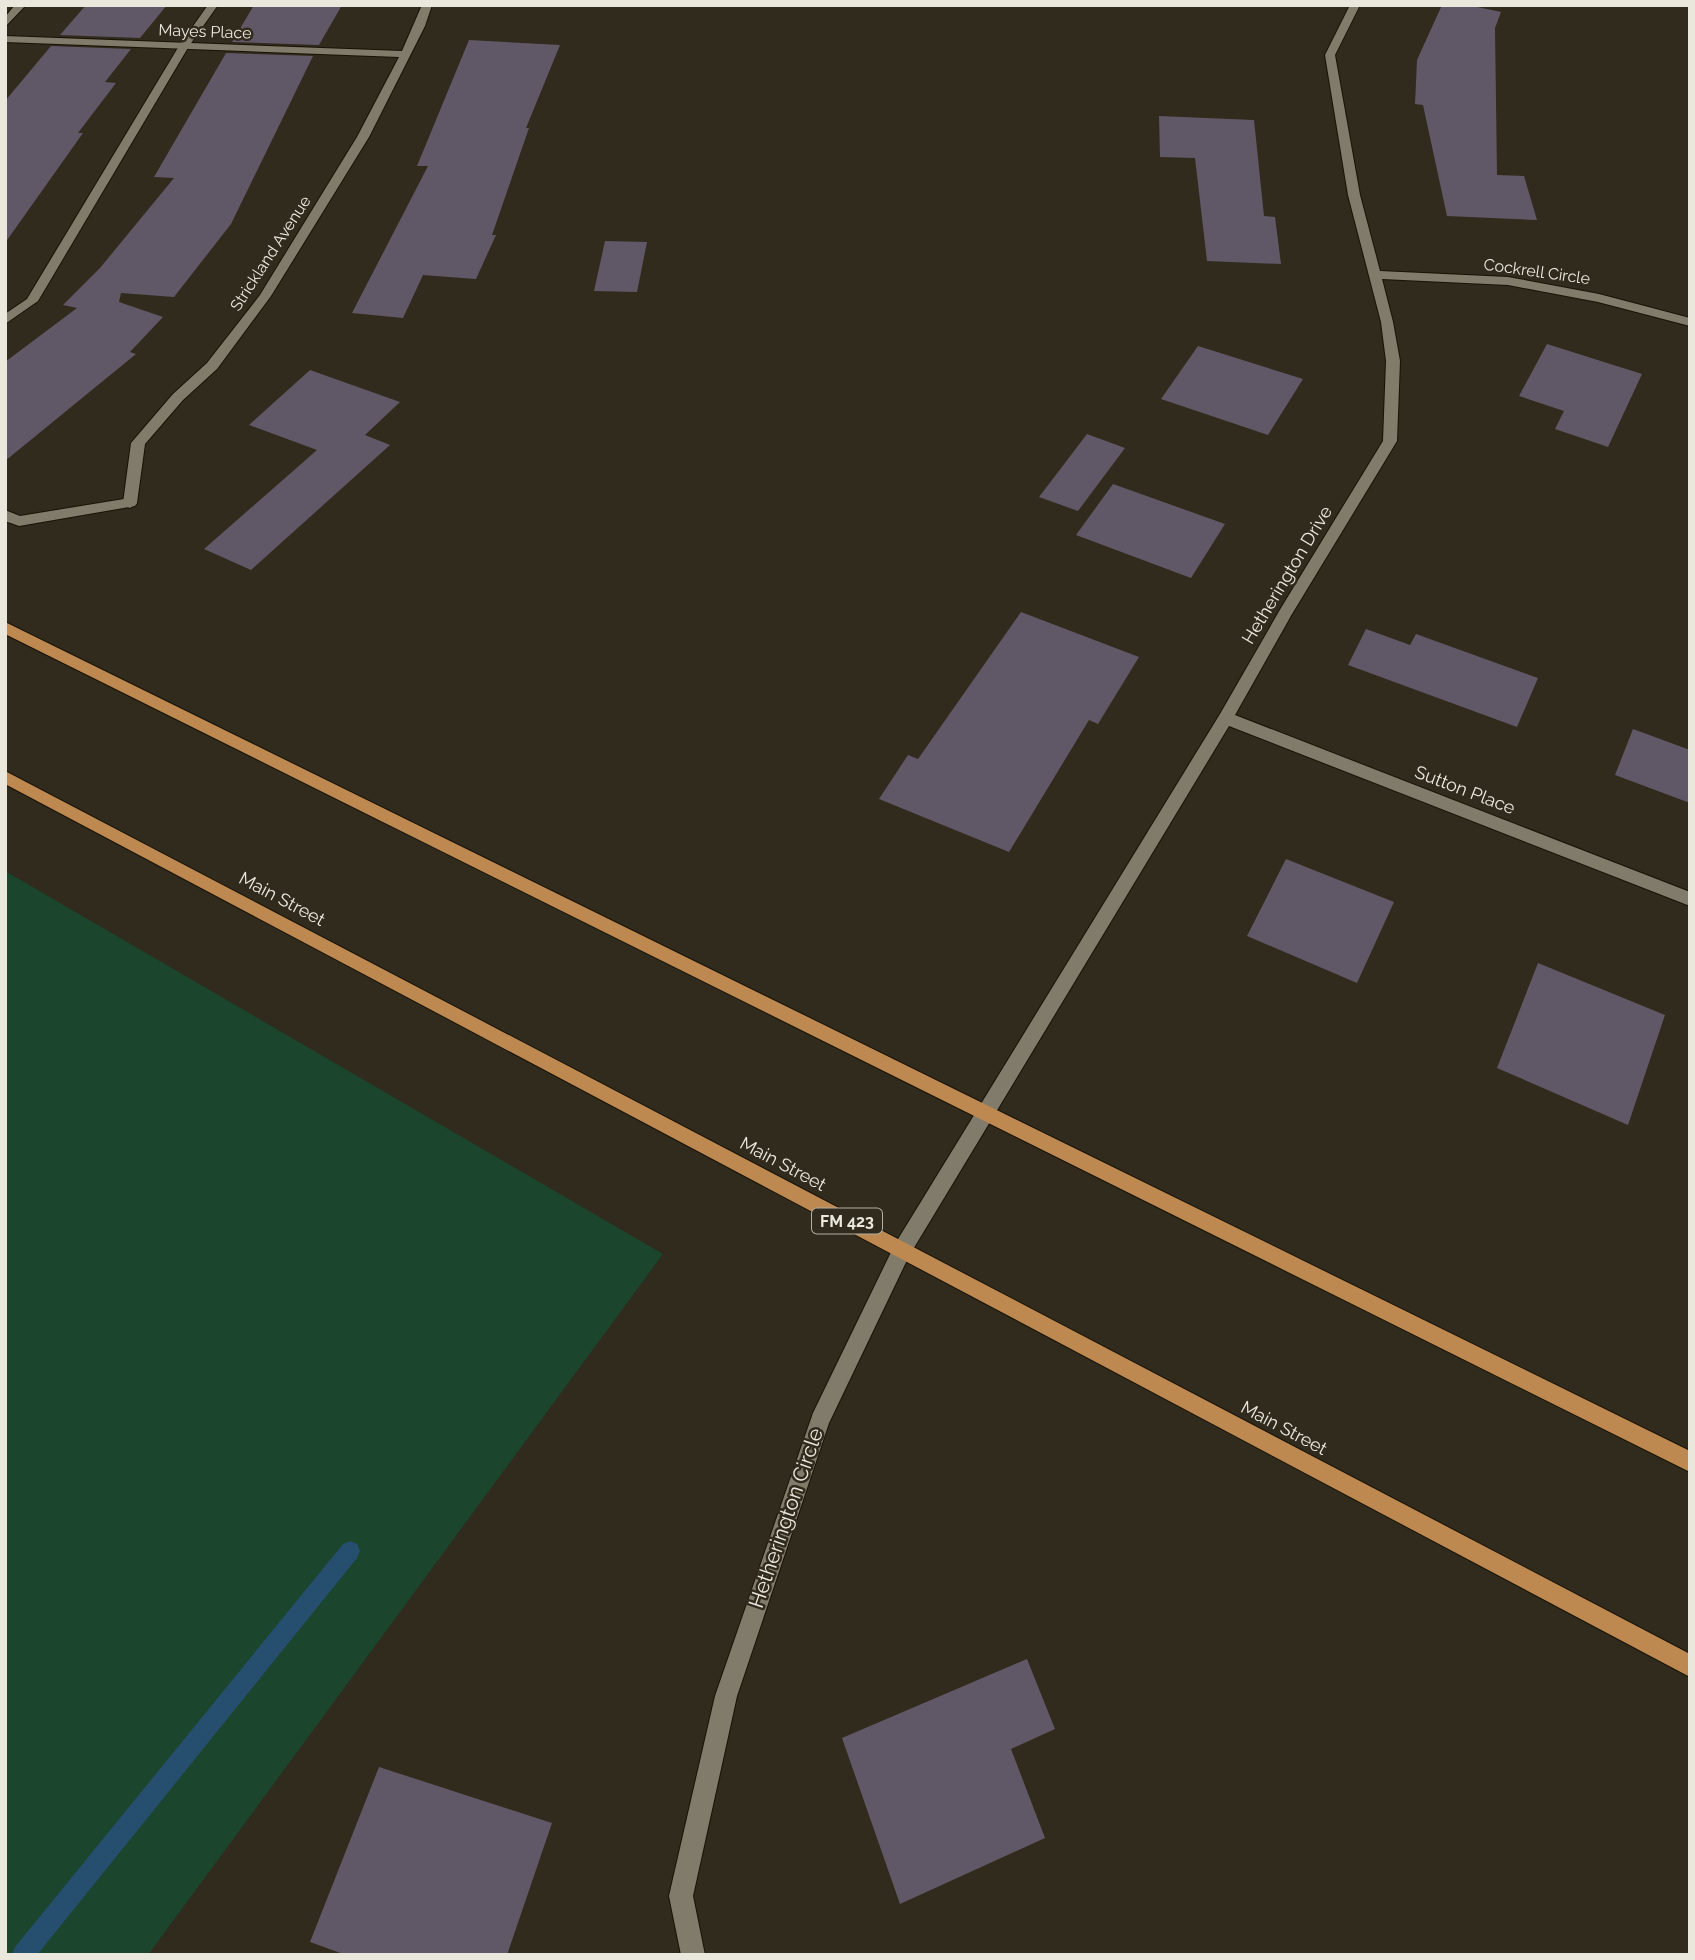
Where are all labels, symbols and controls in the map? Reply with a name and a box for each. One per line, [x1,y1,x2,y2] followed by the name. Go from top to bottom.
[158,20,252,43] street label: Mayes Place
[226,192,315,314] street label: Strickland Avenue
[1483,255,1591,288] street label: Cockrell Circle
[1237,502,1336,648] street label: Hetherington Drive
[1412,761,1519,818] street label: Sutton Place
[236,867,329,930] street label: Main Street
[737,1132,830,1195] street label: Main Street
[812,1208,882,1233] road number: FM 423
[1238,1396,1331,1459] street label: Main Street
[743,1424,828,1611] street label: Hetherington Circle

